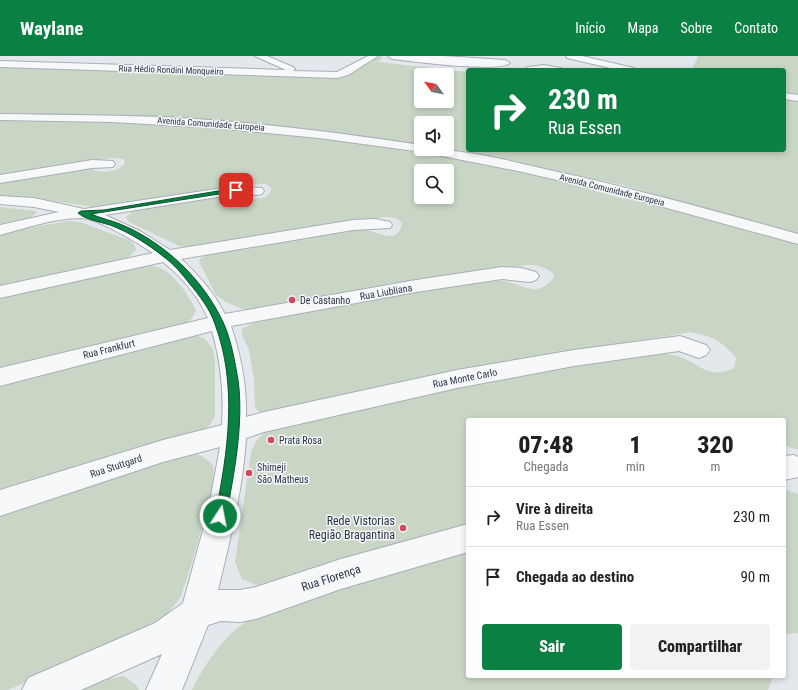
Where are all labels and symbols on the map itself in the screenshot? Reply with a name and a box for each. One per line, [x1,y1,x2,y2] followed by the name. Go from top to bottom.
[118,63,224,77] street label: Rua Hédio Rondini Monqueiro
[414,68,454,108] north arrow
[157,115,265,133] street label: Avenida Comunidade Europeia
[558,172,666,208] street label: Avenida Comunidade Europeia
[219,173,253,207] pin
[359,282,413,302] street label: Rua Liubliana
[287,295,297,305] marker: De Castanho
[300,295,350,306] place label: De Castanho
[82,337,136,361] street label: Rua Frankfurt
[432,366,498,390] street label: Rua Monte Carlo
[266,435,276,445] marker: Prata Rosa
[279,435,322,446] place label: Prata Rosa
[89,452,143,480] street label: Rua Stuttgard
[257,462,309,485] place label: Shimeji São Matheus
[244,468,254,478] marker: Shimeji São Matheus
[199,495,241,537] position arrow
[309,514,395,542] place label: Rede Vistorias Região Bragantina
[398,523,408,533] marker: Rede Vistorias Região Bragantina
[300,562,363,594] street label: Rua Florença

